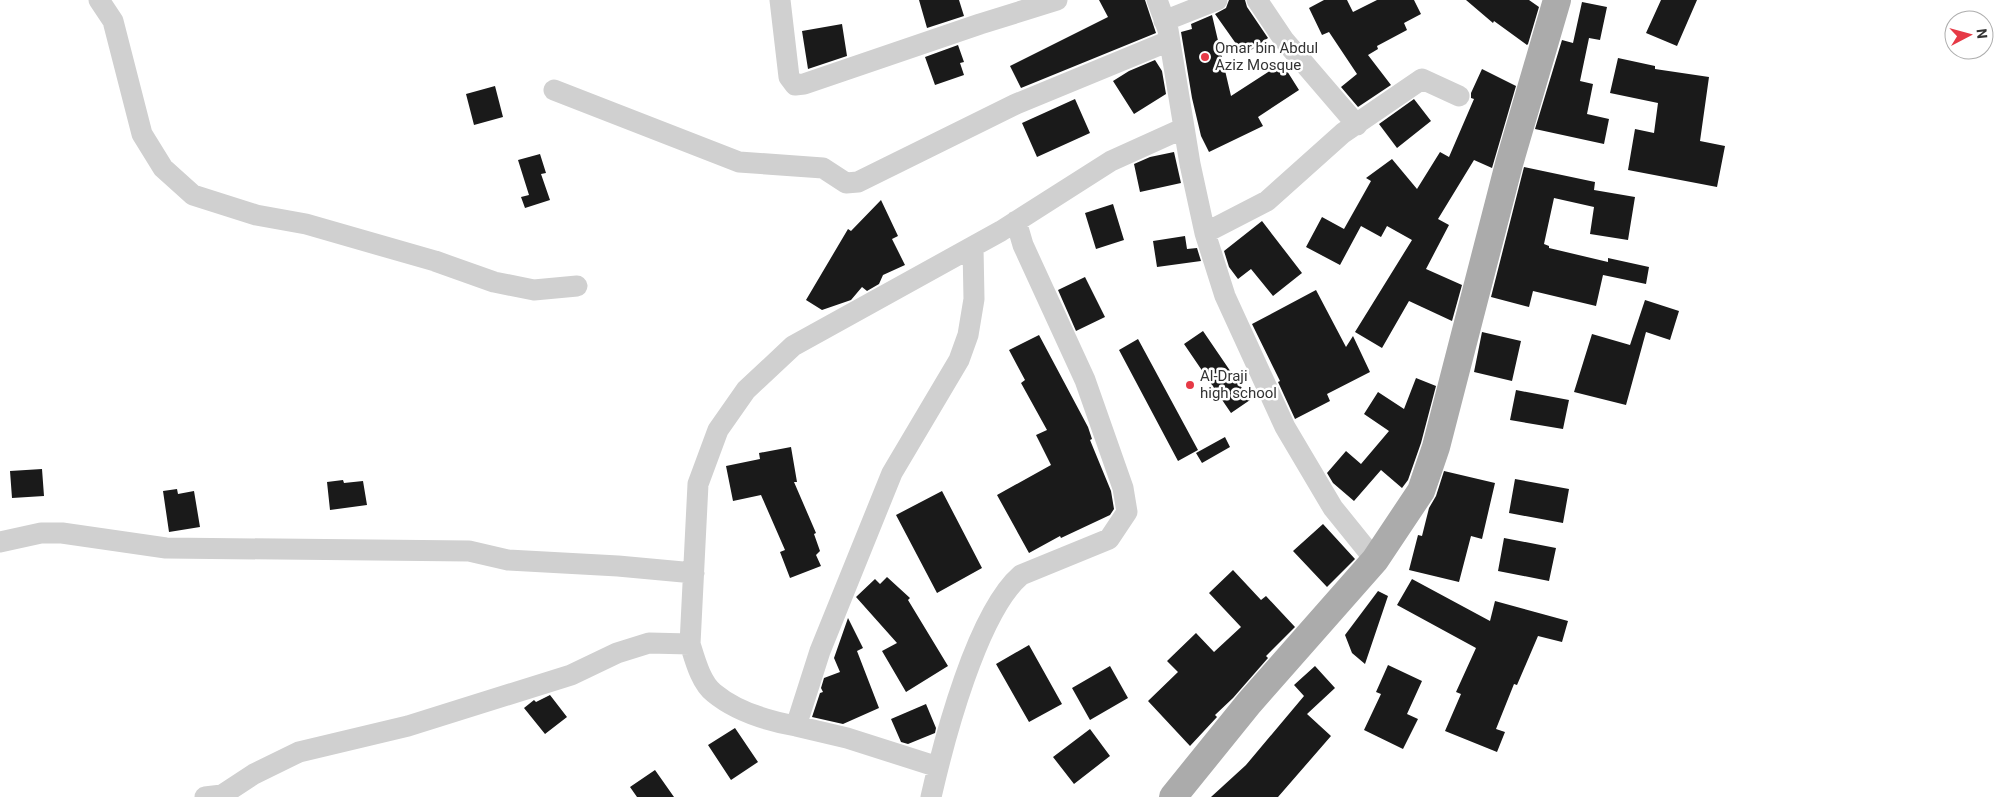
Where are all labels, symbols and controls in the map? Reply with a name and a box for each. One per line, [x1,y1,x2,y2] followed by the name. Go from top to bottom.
[1944,10,1994,60] north arrow
[1973,28,1990,39] text: N
[1215,39,1318,74] place label: Omar bin Abdul Aziz Mosque
[1199,51,1211,63] marker: Omar bin Abdul Aziz Mosque
[1200,367,1277,402] place label: Al-Draji high school
[1184,379,1196,391] marker: Al-Draji high school

